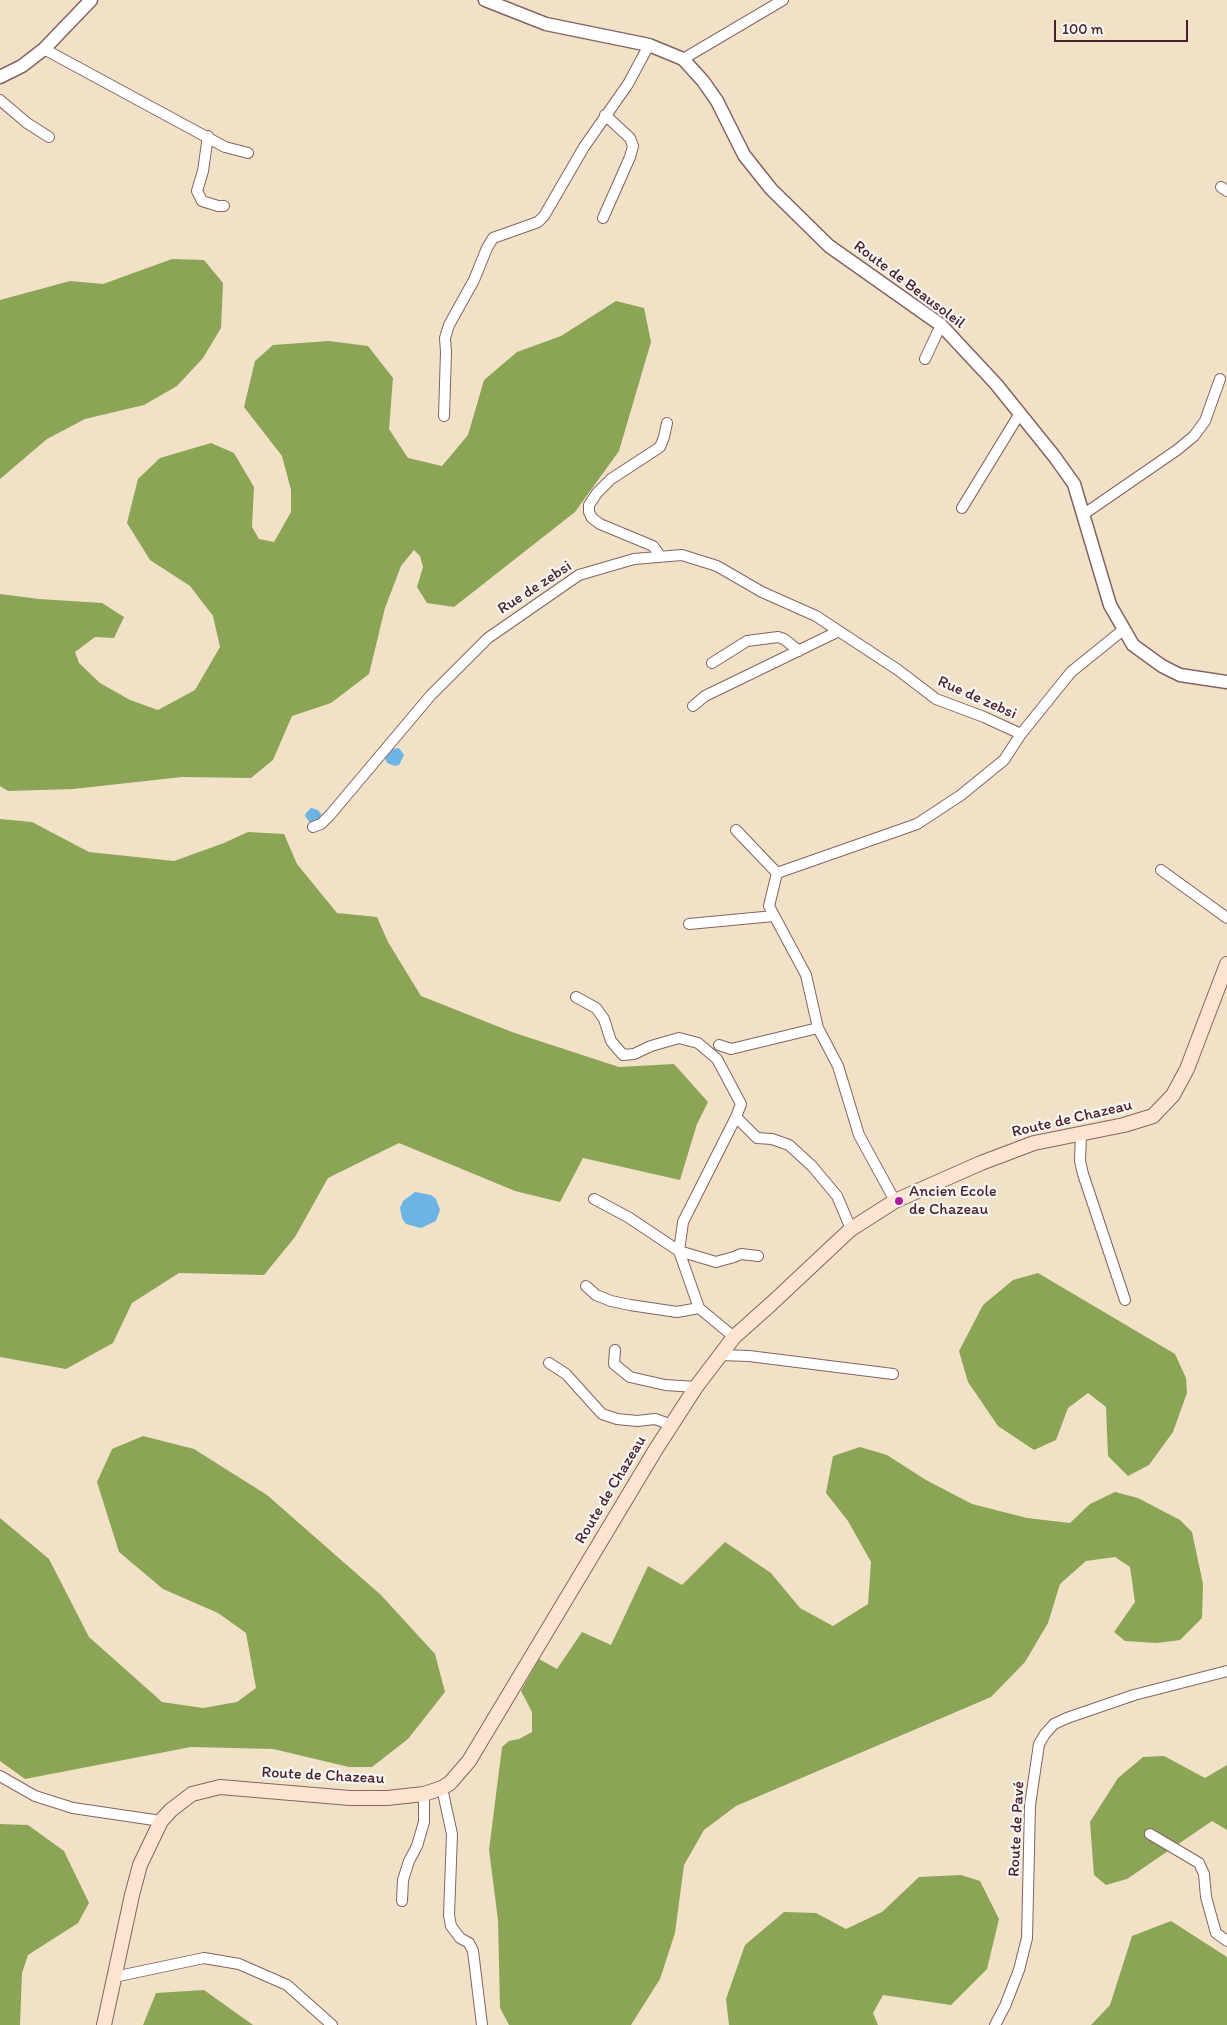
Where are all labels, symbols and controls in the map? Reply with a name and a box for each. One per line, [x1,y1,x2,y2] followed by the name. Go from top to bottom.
[1057,10,1191,42] scale bar
[1062,20,1103,38] text: 100 m
[849,237,969,333] street label: Route de Beausoleil
[494,557,576,619] street label: Rue de zebsi
[935,672,1019,724] street label: Rue de zebsi
[1010,1096,1134,1142] street label: Route de Chazeau
[909,1182,997,1220] place label: Ancien Ecole de Chazeau
[893,1195,905,1207] marker: Ancien Ecole de Chazeau
[571,1432,651,1548] street label: Route de Chazeau
[261,1763,385,1789] street label: Route de Chazeau
[1005,1781,1029,1877] street label: Route de Pavé

